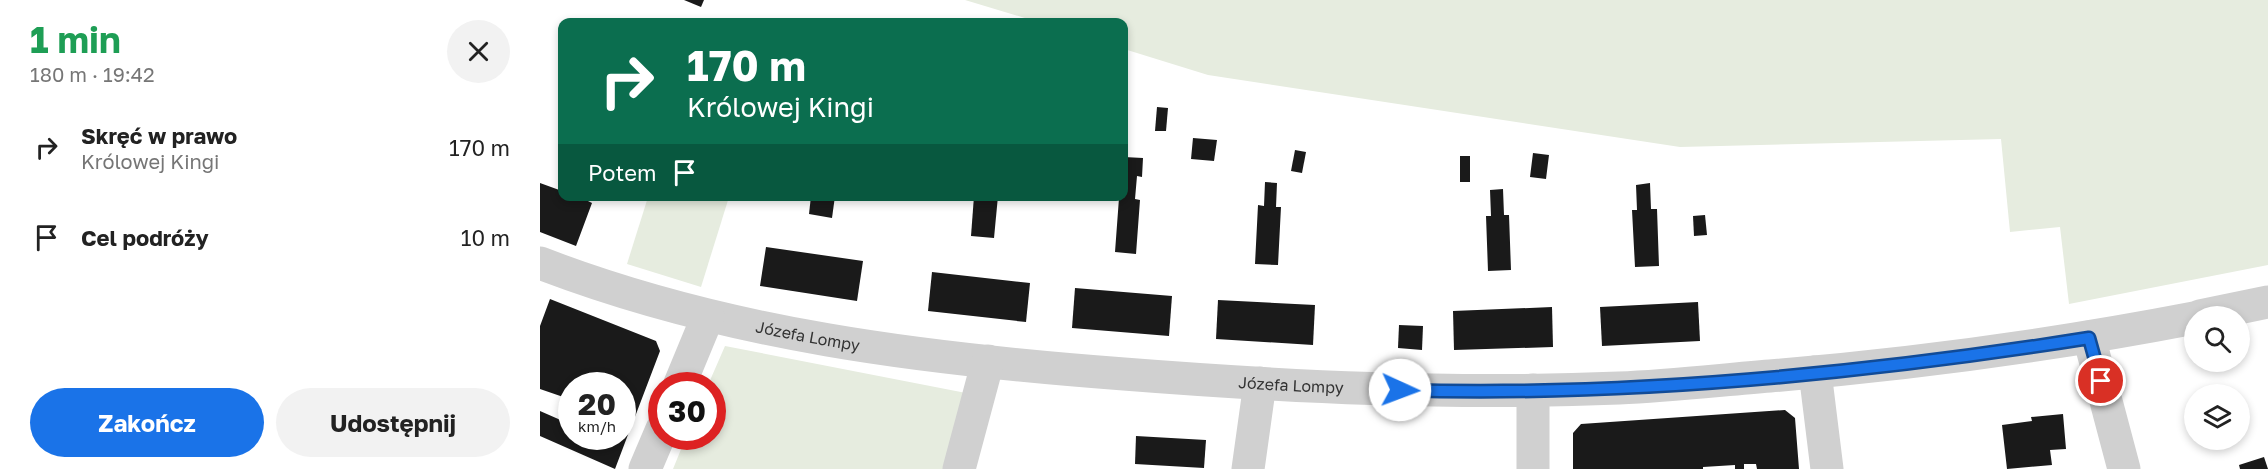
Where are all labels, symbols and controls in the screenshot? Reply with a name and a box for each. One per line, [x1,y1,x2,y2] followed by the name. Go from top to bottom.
[30,18,121,61] text: 1 min
[447,20,510,83] button: close
[687,40,806,90] text: 170 m
[588,42,666,120] icon: right
[30,62,155,86] text: 180 m · 19:42
[687,91,874,123] text: Królowej Kingi
[81,122,237,149] text: Skręć w prawo
[30,131,63,164] icon: right
[449,134,510,161] text: 170 m
[81,149,219,173] text: Królowej Kingi
[668,156,701,189] icon: arrive
[588,159,656,186] text: Potem
[30,221,63,254] icon: arrive
[81,224,209,251] text: Cel podróży
[461,224,510,251] text: 10 m
[2184,306,2250,450] map controls
[2184,306,2250,372] button: search
[754,316,861,355] street label: Józefa Lompy
[2075,355,2126,406] pin
[1368,358,1432,422] position arrow
[2084,364,2117,397] icon: arrive
[648,372,726,450] speed limit sign: 30
[1238,372,1344,397] street label: Józefa Lompy
[2184,384,2250,450] button: layers
[578,386,616,422] text: 20
[30,388,264,457] button: Zakończ
[276,388,510,457] button: Udostępnij
[578,417,616,435] text: km/h

